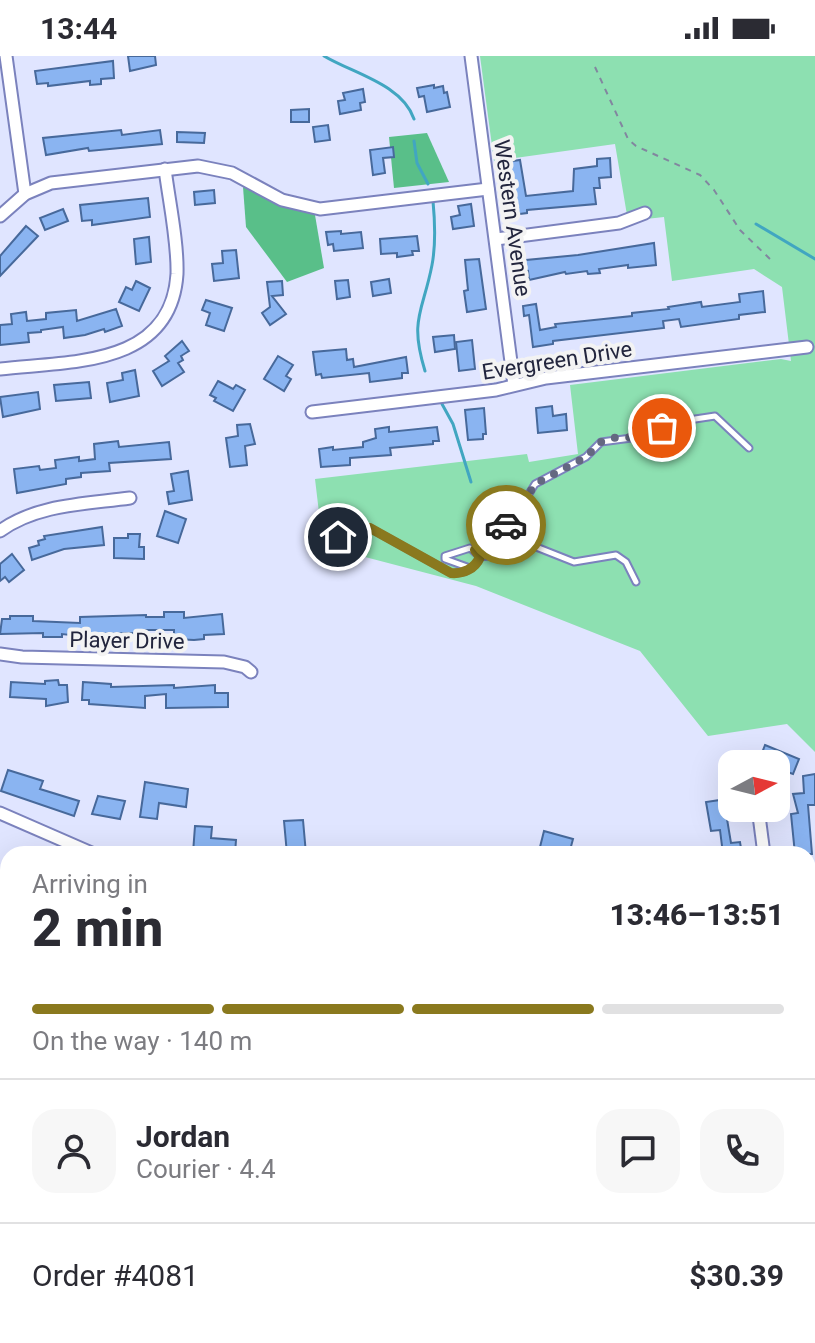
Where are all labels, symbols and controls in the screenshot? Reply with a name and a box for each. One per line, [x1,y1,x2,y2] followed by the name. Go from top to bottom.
[40,11,117,46] text: 13:44
[489,138,536,298] street label: Western Avenue
[480,336,634,385] street label: Evergreen Drive
[628,394,696,462] pin
[640,406,684,450] icon: bag
[466,485,546,565] courier
[304,503,372,571] pin
[484,503,528,547] icon: car
[316,515,360,559] icon: home
[69,627,185,654] street label: Player Drive
[718,750,790,822] north arrow
[718,750,790,822] map controls
[32,869,148,899] text: Arriving in
[609,897,784,932] text: 13:46–13:51
[32,898,163,959] text: 2 min
[32,1026,252,1056] text: On the way · 140 m
[32,1109,116,1193] button: person
[596,1109,680,1193] button: chat
[700,1109,784,1193] button: phone
[136,1119,230,1154] text: Jordan
[136,1154,276,1184] text: Courier · 4.4
[32,1258,199,1293] text: Order #4081
[689,1258,784,1293] text: $30.39

